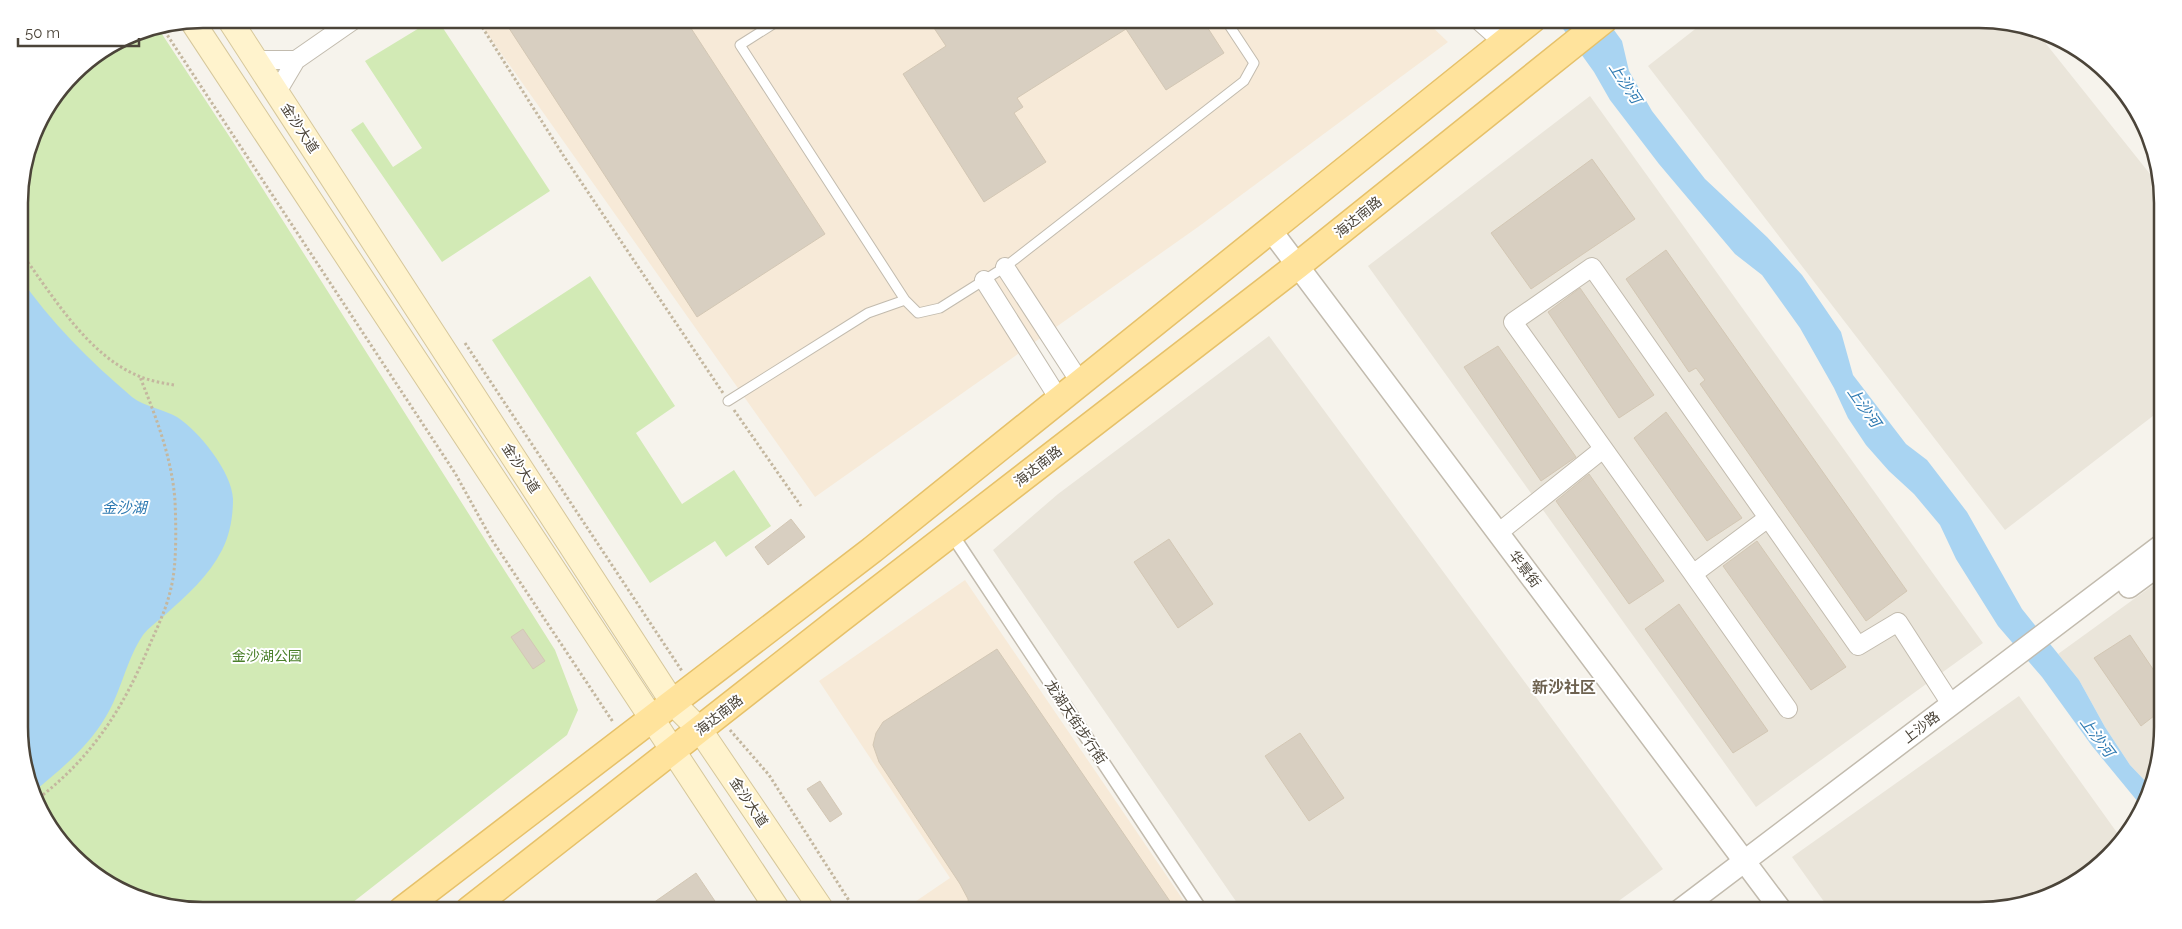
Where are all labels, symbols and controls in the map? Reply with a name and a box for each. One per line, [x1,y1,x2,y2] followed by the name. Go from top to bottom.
[18,15,139,47] scale bar
[25,24,60,42] text: 50 m
[1605,59,1646,109] water label: 上沙河
[278,100,322,156] street label: 金沙大道
[1331,193,1385,241] street label: 海达南路
[1844,383,1886,433] water label: 上沙河
[499,440,543,496] street label: 金沙大道
[1011,442,1065,490] street label: 海达南路
[101,499,148,517] water label: 金沙湖
[1506,547,1544,591] street label: 华景街
[232,648,302,664] park label: 金沙湖公园
[1042,677,1110,767] street label: 龙湖天街步行街
[1532,678,1596,697] district label: 新沙社区
[692,691,746,739] street label: 海达南路
[1899,708,1943,746] street label: 上沙路
[2076,714,2120,763] water label: 上沙河
[727,774,771,830] street label: 金沙大道

